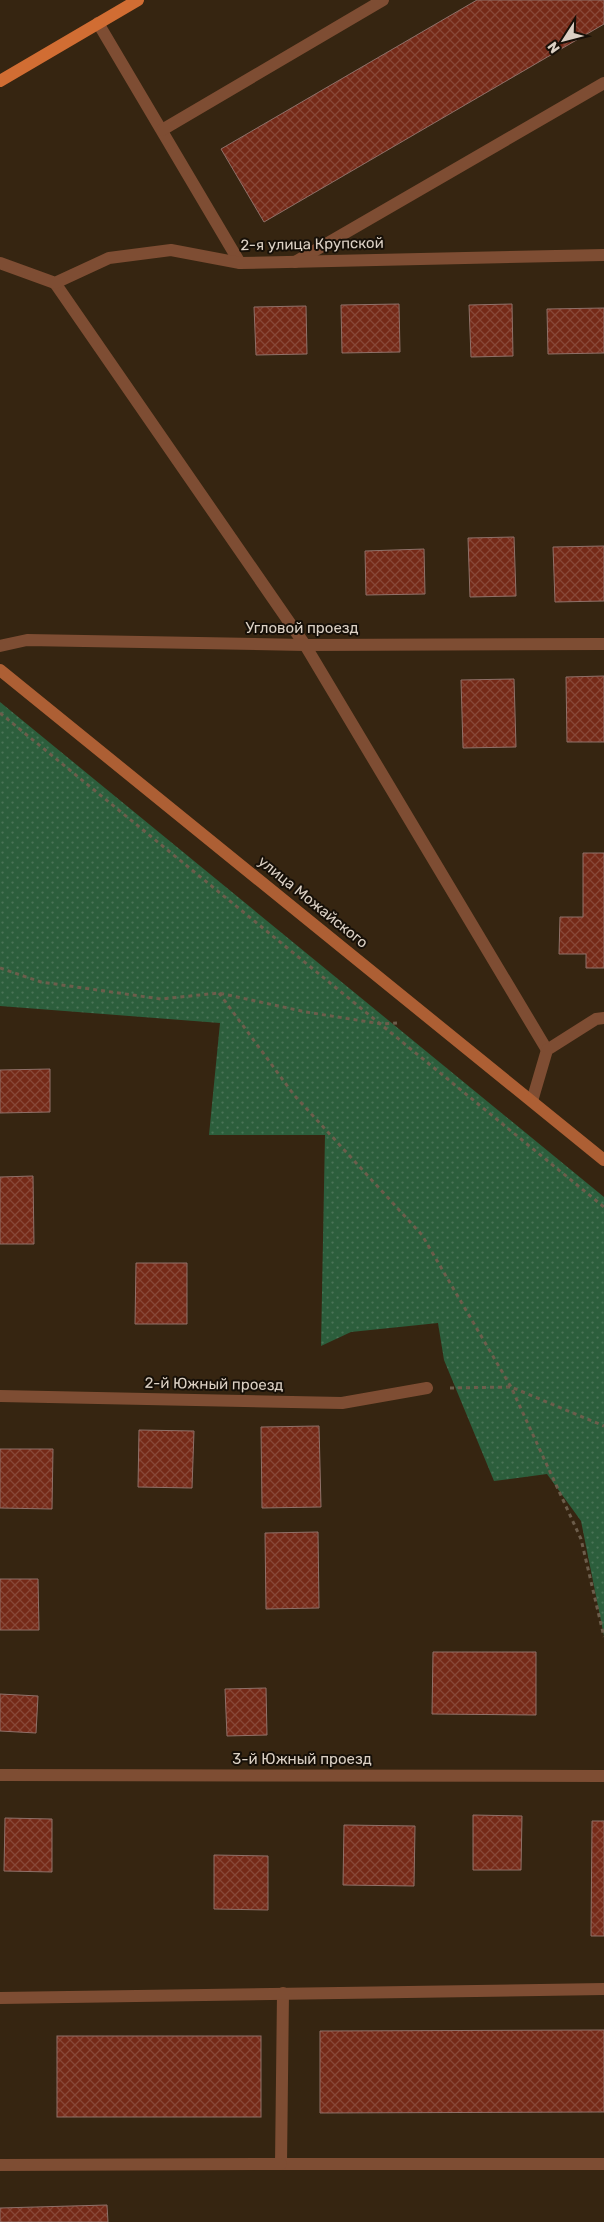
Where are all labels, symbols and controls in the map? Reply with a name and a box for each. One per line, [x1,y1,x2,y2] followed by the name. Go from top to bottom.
[539,15,589,65] north arrow
[544,38,564,56] text: N
[240,234,384,254] street label: 2-я улица Крупской
[246,619,358,637] street label: Угловой проезд
[254,852,372,952] street label: улица Можайского
[144,1374,284,1394] street label: 2-й Южный проезд
[232,1750,372,1768] street label: 3-й Южный проезд

